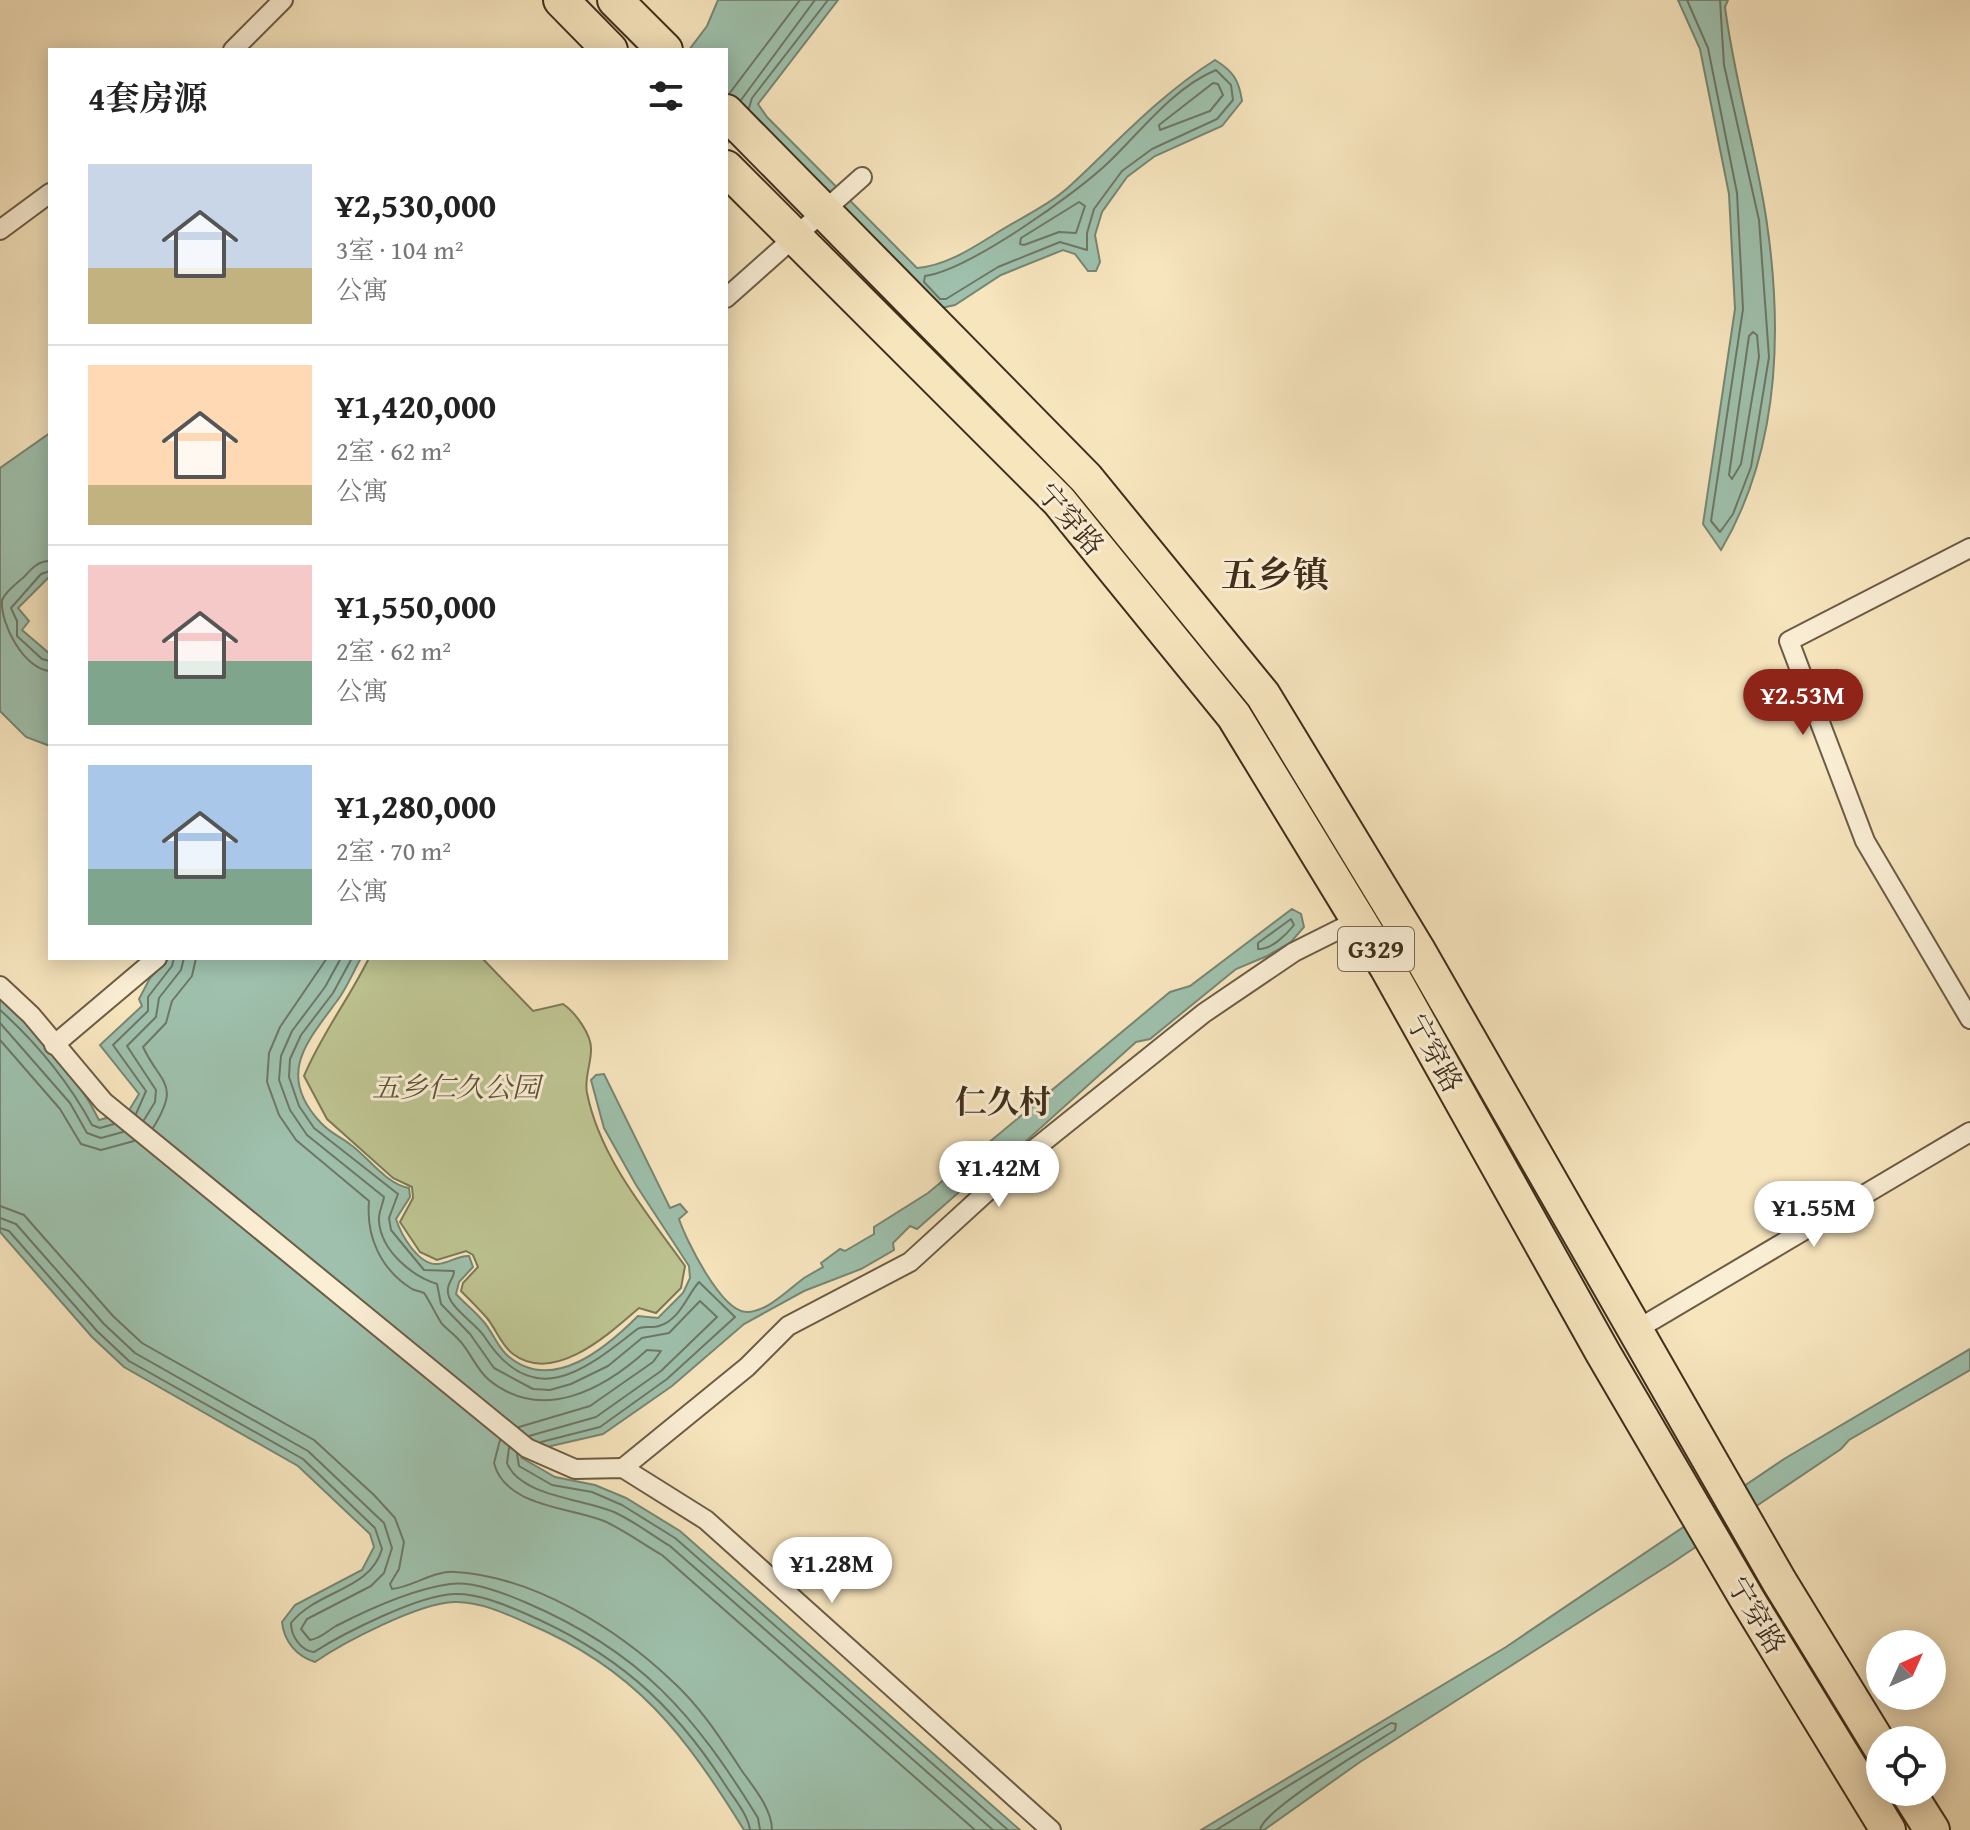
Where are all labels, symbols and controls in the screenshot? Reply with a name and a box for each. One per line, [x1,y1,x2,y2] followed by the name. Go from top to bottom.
[88,73,208,122] text: 4套房源
[644,74,688,118] icon: filters
[336,180,496,229] text: ¥2,530,000
[152,196,248,292] icon: home
[336,230,464,269] text: 3室 · 104 m²
[336,270,388,309] text: 公寓
[336,381,496,430] text: ¥1,420,000
[152,397,248,493] icon: home
[336,431,451,470] text: 2室 · 62 m²
[336,471,388,510] text: 公寓
[1028,474,1114,564] street label: 宁穿路
[1221,547,1329,600] district label: 五乡镇
[336,581,496,630] text: ¥1,550,000
[152,597,248,693] icon: home
[336,631,451,670] text: 2室 · 62 m²
[1738,669,1868,737] pin: ¥2.53M
[336,671,388,710] text: 公寓
[1761,675,1845,714] text: ¥2.53M
[336,781,496,830] text: ¥1,280,000
[152,797,248,893] icon: home
[336,831,451,870] text: 2室 · 70 m²
[336,871,388,910] text: 公寓
[1338,927,1414,971] road number: G329
[1397,1006,1474,1099] street label: 宁穿路
[372,1066,544,1107] park label: 五乡仁久公园
[955,1078,1051,1125] district label: 仁久村
[934,1141,1064,1209] pin: ¥1.42M
[957,1147,1041,1186] text: ¥1.42M
[1749,1181,1879,1249] pin: ¥1.55M
[1772,1187,1856,1226] text: ¥1.55M
[767,1537,897,1605] pin: ¥1.28M
[790,1543,874,1582] text: ¥1.28M
[1718,1568,1797,1661] street label: 宁穿路
[1866,1630,1946,1710] north arrow
[1866,1630,1946,1806] map controls
[1866,1726,1946,1806] button: locate

